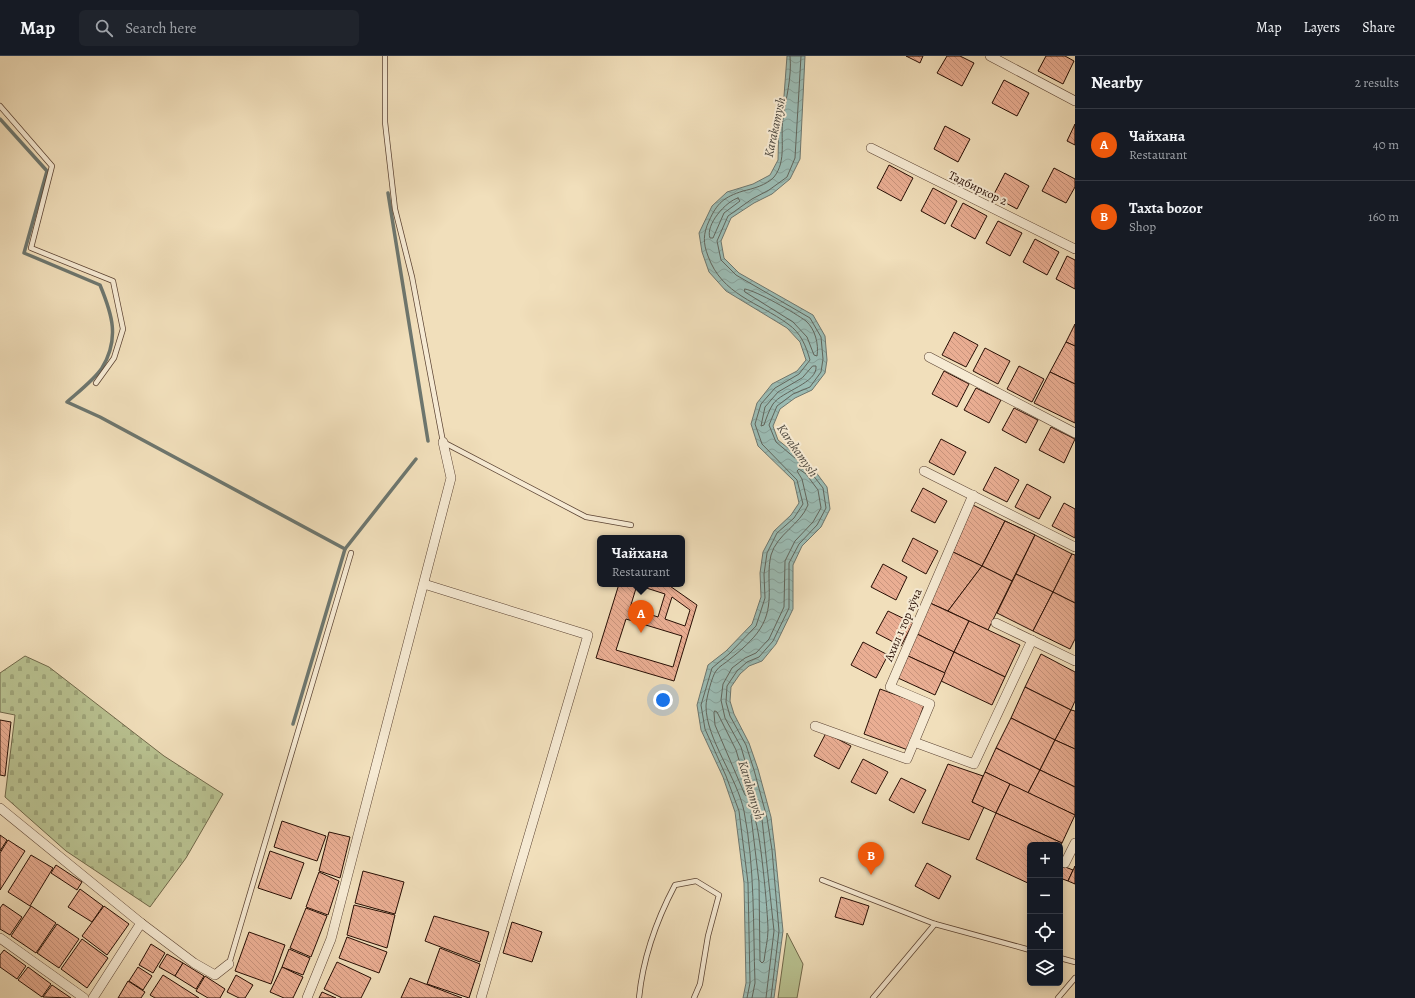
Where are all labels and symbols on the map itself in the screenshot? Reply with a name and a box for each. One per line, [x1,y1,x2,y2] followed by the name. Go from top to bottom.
[760,95,789,159] water label: Karakamysh
[946,167,1010,209] street label: Тадбиркор 2
[773,420,822,480] water label: Karakamysh
[880,586,926,665] street label: Ахил 1 тор кўча
[628,600,654,633] pin: A
[653,690,673,710] your location
[734,758,769,822] water label: Karakamysh
[858,842,884,875] pin: B

